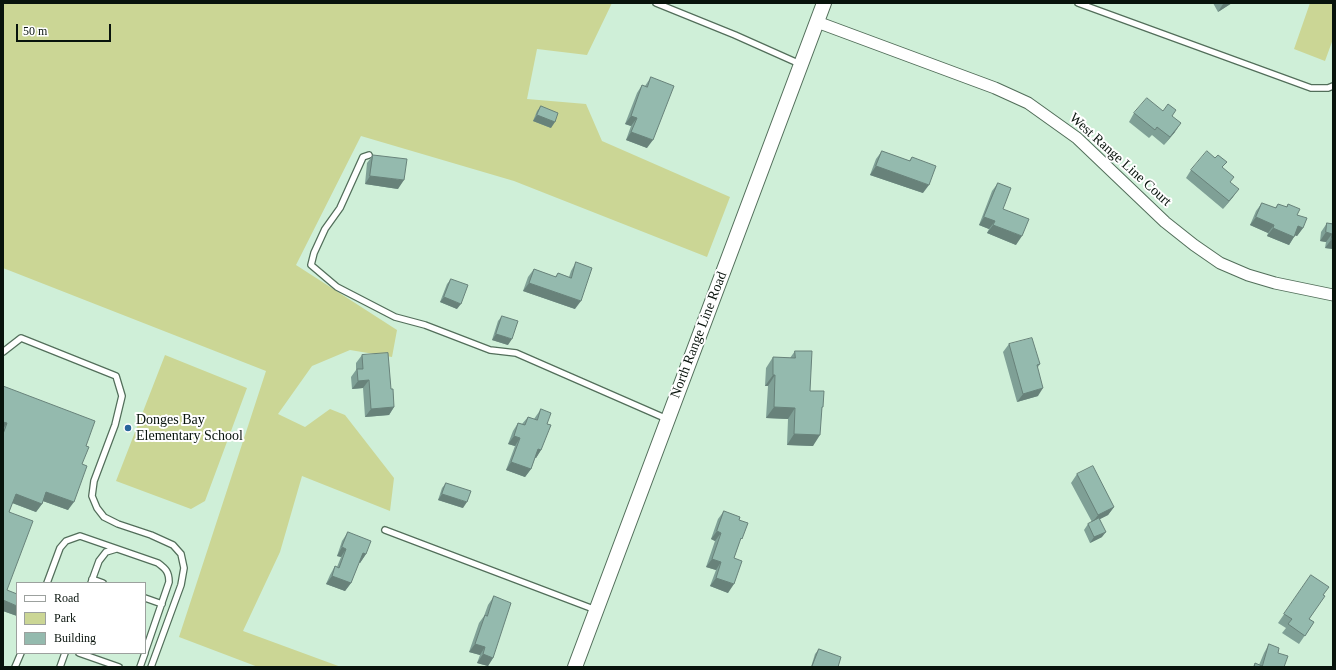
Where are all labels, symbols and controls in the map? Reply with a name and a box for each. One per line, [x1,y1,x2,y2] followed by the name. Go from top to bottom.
[18,16,113,42] scale bar
[23,24,47,38] text: 50 m
[1066,110,1174,210] street label: West Range Line Court
[667,269,731,401] street label: North Range Line Road
[136,412,243,444] place label: Donges Bay Elementary School
[123,423,133,433] marker: Donges Bay Elementary School
[16,582,146,654] legend
[54,591,79,605] text: Road
[54,611,76,625] text: Park
[54,631,96,645] text: Building

